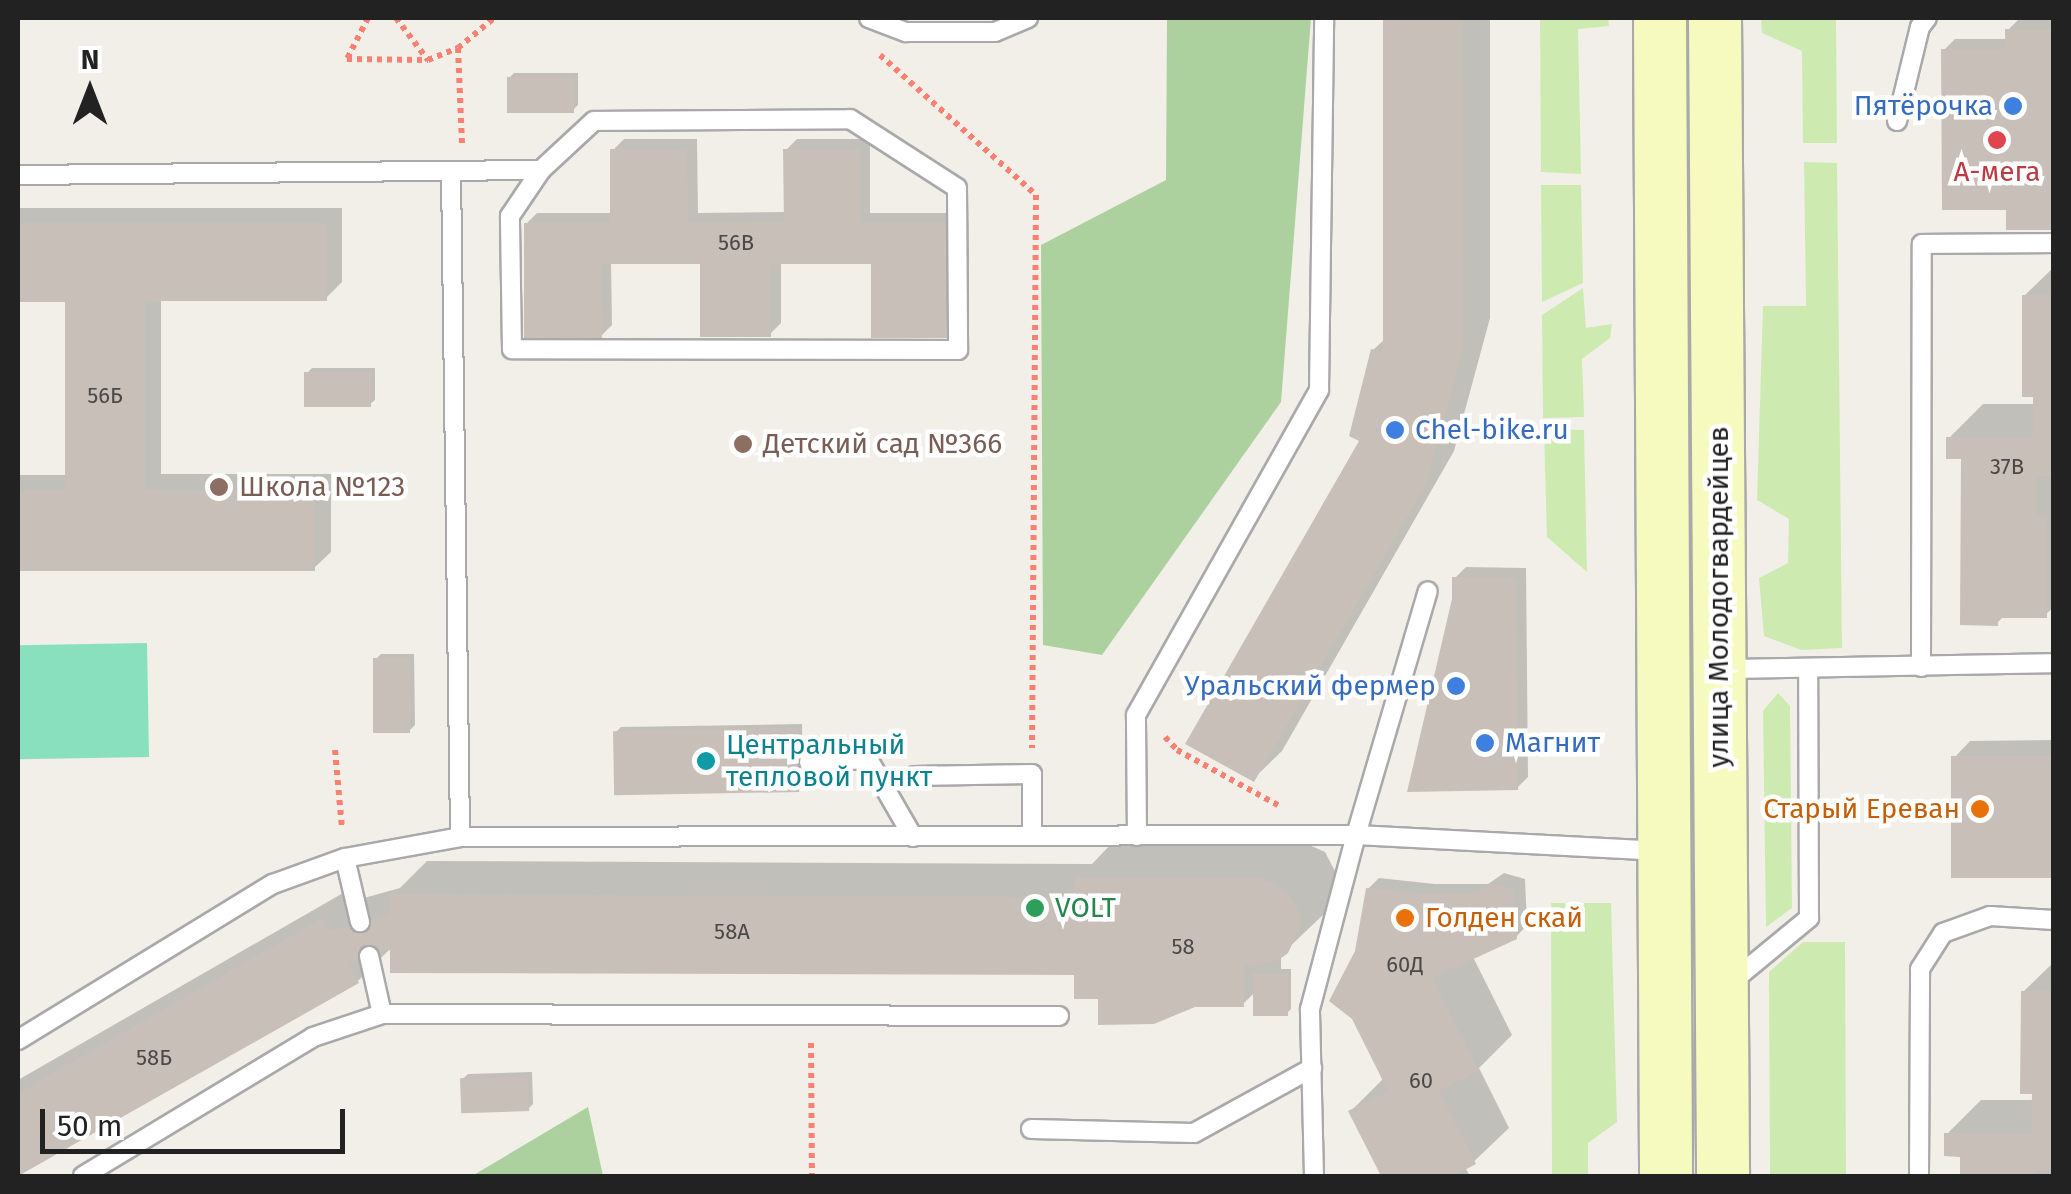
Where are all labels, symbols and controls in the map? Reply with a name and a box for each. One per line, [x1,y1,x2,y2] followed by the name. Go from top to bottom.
[40,40,140,140] north arrow
[81,43,99,76] text: N
[1854,89,1993,123] place label: Пятёрочка
[2002,95,2024,117] marker: Пятёрочка
[1986,129,2008,151] marker: А-мега
[1953,155,2041,189] place label: А-мега
[718,230,754,256] house number: 56В
[87,383,123,409] house number: 56Б
[1415,413,1569,447] place label: Chel-bike.ru
[1384,419,1406,441] marker: Chel-bike.ru
[1702,426,1736,768] street label: улица Молодогвардейцев
[763,427,1002,461] place label: Детский сад №366
[732,433,754,455] marker: Детский сад №366
[1990,454,2024,480] house number: 37В
[239,470,405,504] place label: Школа №123
[208,476,230,498] marker: Школа №123
[1184,669,1436,703] place label: Уральский фермер
[1445,675,1467,697] marker: Уральский фермер
[1505,726,1600,760] place label: Магнит
[726,728,932,794] place label: Центральный тепловой пункт
[1474,732,1496,754] marker: Магнит
[695,750,717,772] marker: Центральный тепловой пункт
[1763,792,1960,826] place label: Старый Ереван
[1969,798,1991,820] marker: Старый Ереван
[1055,891,1116,925] place label: VOLT
[1024,897,1046,919] marker: VOLT
[1425,901,1583,935] place label: Голден скай
[1394,907,1416,929] marker: Голден скай
[714,919,750,945] house number: 58А
[1171,934,1195,960] house number: 58
[1386,952,1424,978] house number: 60Д
[136,1045,172,1071] house number: 58Б
[1409,1068,1433,1094] house number: 60
[45,1089,350,1151] scale bar
[57,1108,122,1144] text: 50 m

